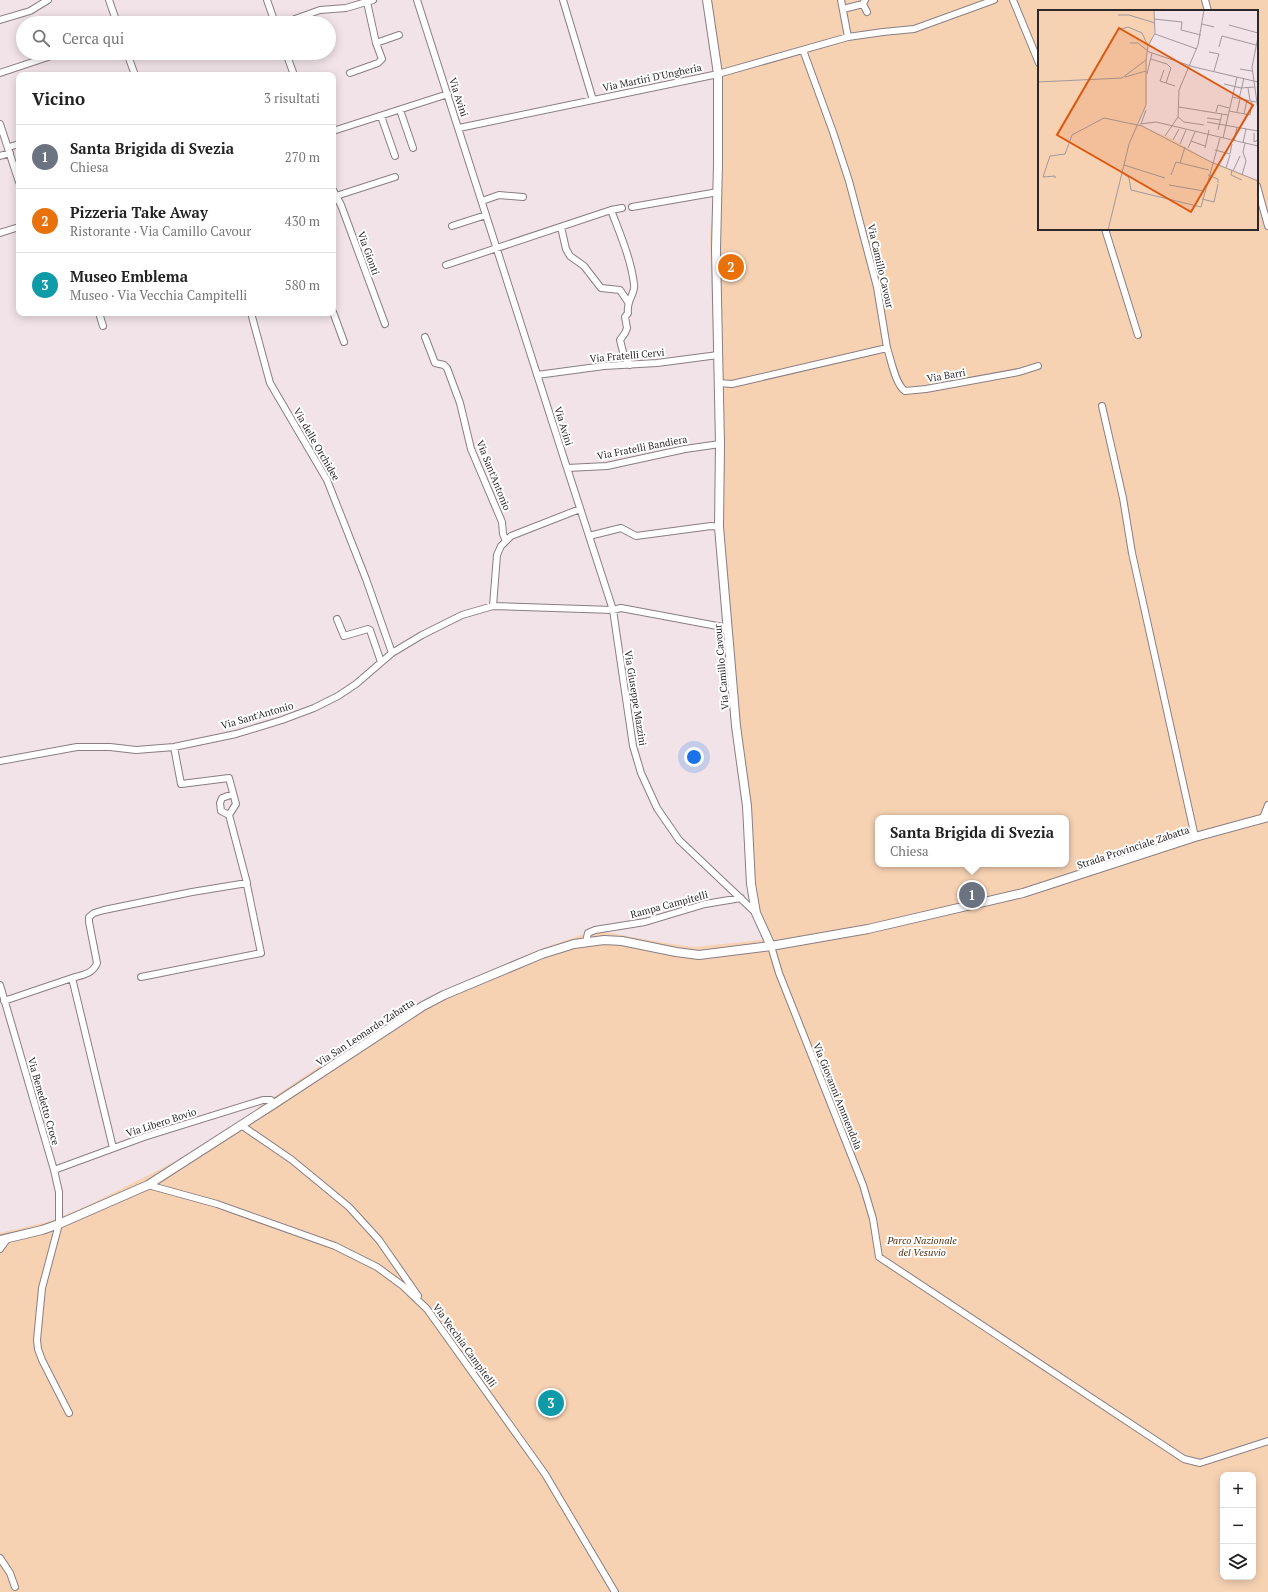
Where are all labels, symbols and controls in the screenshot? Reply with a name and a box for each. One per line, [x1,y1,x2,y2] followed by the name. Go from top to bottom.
[1038,10,1258,230] inset map
[16,16,336,60] search box
[30,27,52,49] icon: search
[62,28,124,48] text: Cerca qui
[602,61,703,94] street label: Via Martiri D'Ungheria
[446,76,471,118] street label: Via Avini
[32,87,85,110] text: Vicino
[264,89,320,107] text: 3 risultati
[70,138,234,158] text: Santa Brigida di Svezia
[41,148,49,166] text: 1
[285,148,320,166] text: 270 m
[70,158,109,176] text: Chiesa
[70,202,208,222] text: Pizzeria Take Away
[41,212,49,230] text: 2
[285,212,320,230] text: 430 m
[70,222,251,240] text: Ristorante · Via Camillo Cavour
[865,223,897,310] street label: Via Camillo Cavour
[355,230,382,277] street label: Via Gionti
[718,252,744,282] pin: 2
[70,266,188,286] text: Museo Emblema
[41,276,49,294] text: 3
[285,276,320,294] text: 580 m
[70,286,247,304] text: Museo · Via Vecchia Campitelli
[589,346,665,365] street label: Via Fratelli Cervi
[926,366,967,385] street label: Via Barri
[551,405,576,447] street label: Via Avini
[290,406,343,483] street label: Via delle Orchidee
[596,432,688,463] street label: Via Fratelli Bandiera
[474,438,514,513] street label: Via Sant'Antonio
[711,623,732,710] street label: Via Camillo Cavour
[622,649,649,747] street label: Via Giuseppe Mazzini
[219,699,295,732] street label: Via Sant'Antonio
[684,747,704,767] your location
[875,815,1069,867] popup
[890,822,1054,842] text: Santa Brigida di Svezia
[1075,823,1191,872] street label: Strada Provinciale Zabatta
[890,842,929,860] text: Chiesa
[959,880,985,910] pin: 1
[629,888,709,921] street label: Rampa Campitelli
[314,996,417,1069] street label: Via San Leonardo Zabatta
[810,1041,865,1151] street label: Via Giovanni Ammendola
[25,1056,62,1147] street label: Via Benedetto Croce
[124,1105,198,1140] street label: Via Libero Bovio
[886,1234,957,1259] park label: Parco Nazionale del Vesuvio
[430,1301,499,1390] street label: Via Vecchia Campitelli
[538,1388,564,1418] pin: 3
[1220,1472,1256,1580] map controls
[1220,1472,1256,1508] button: +
[1220,1508,1256,1544] button: −
[1220,1544,1256,1580] button: layers

